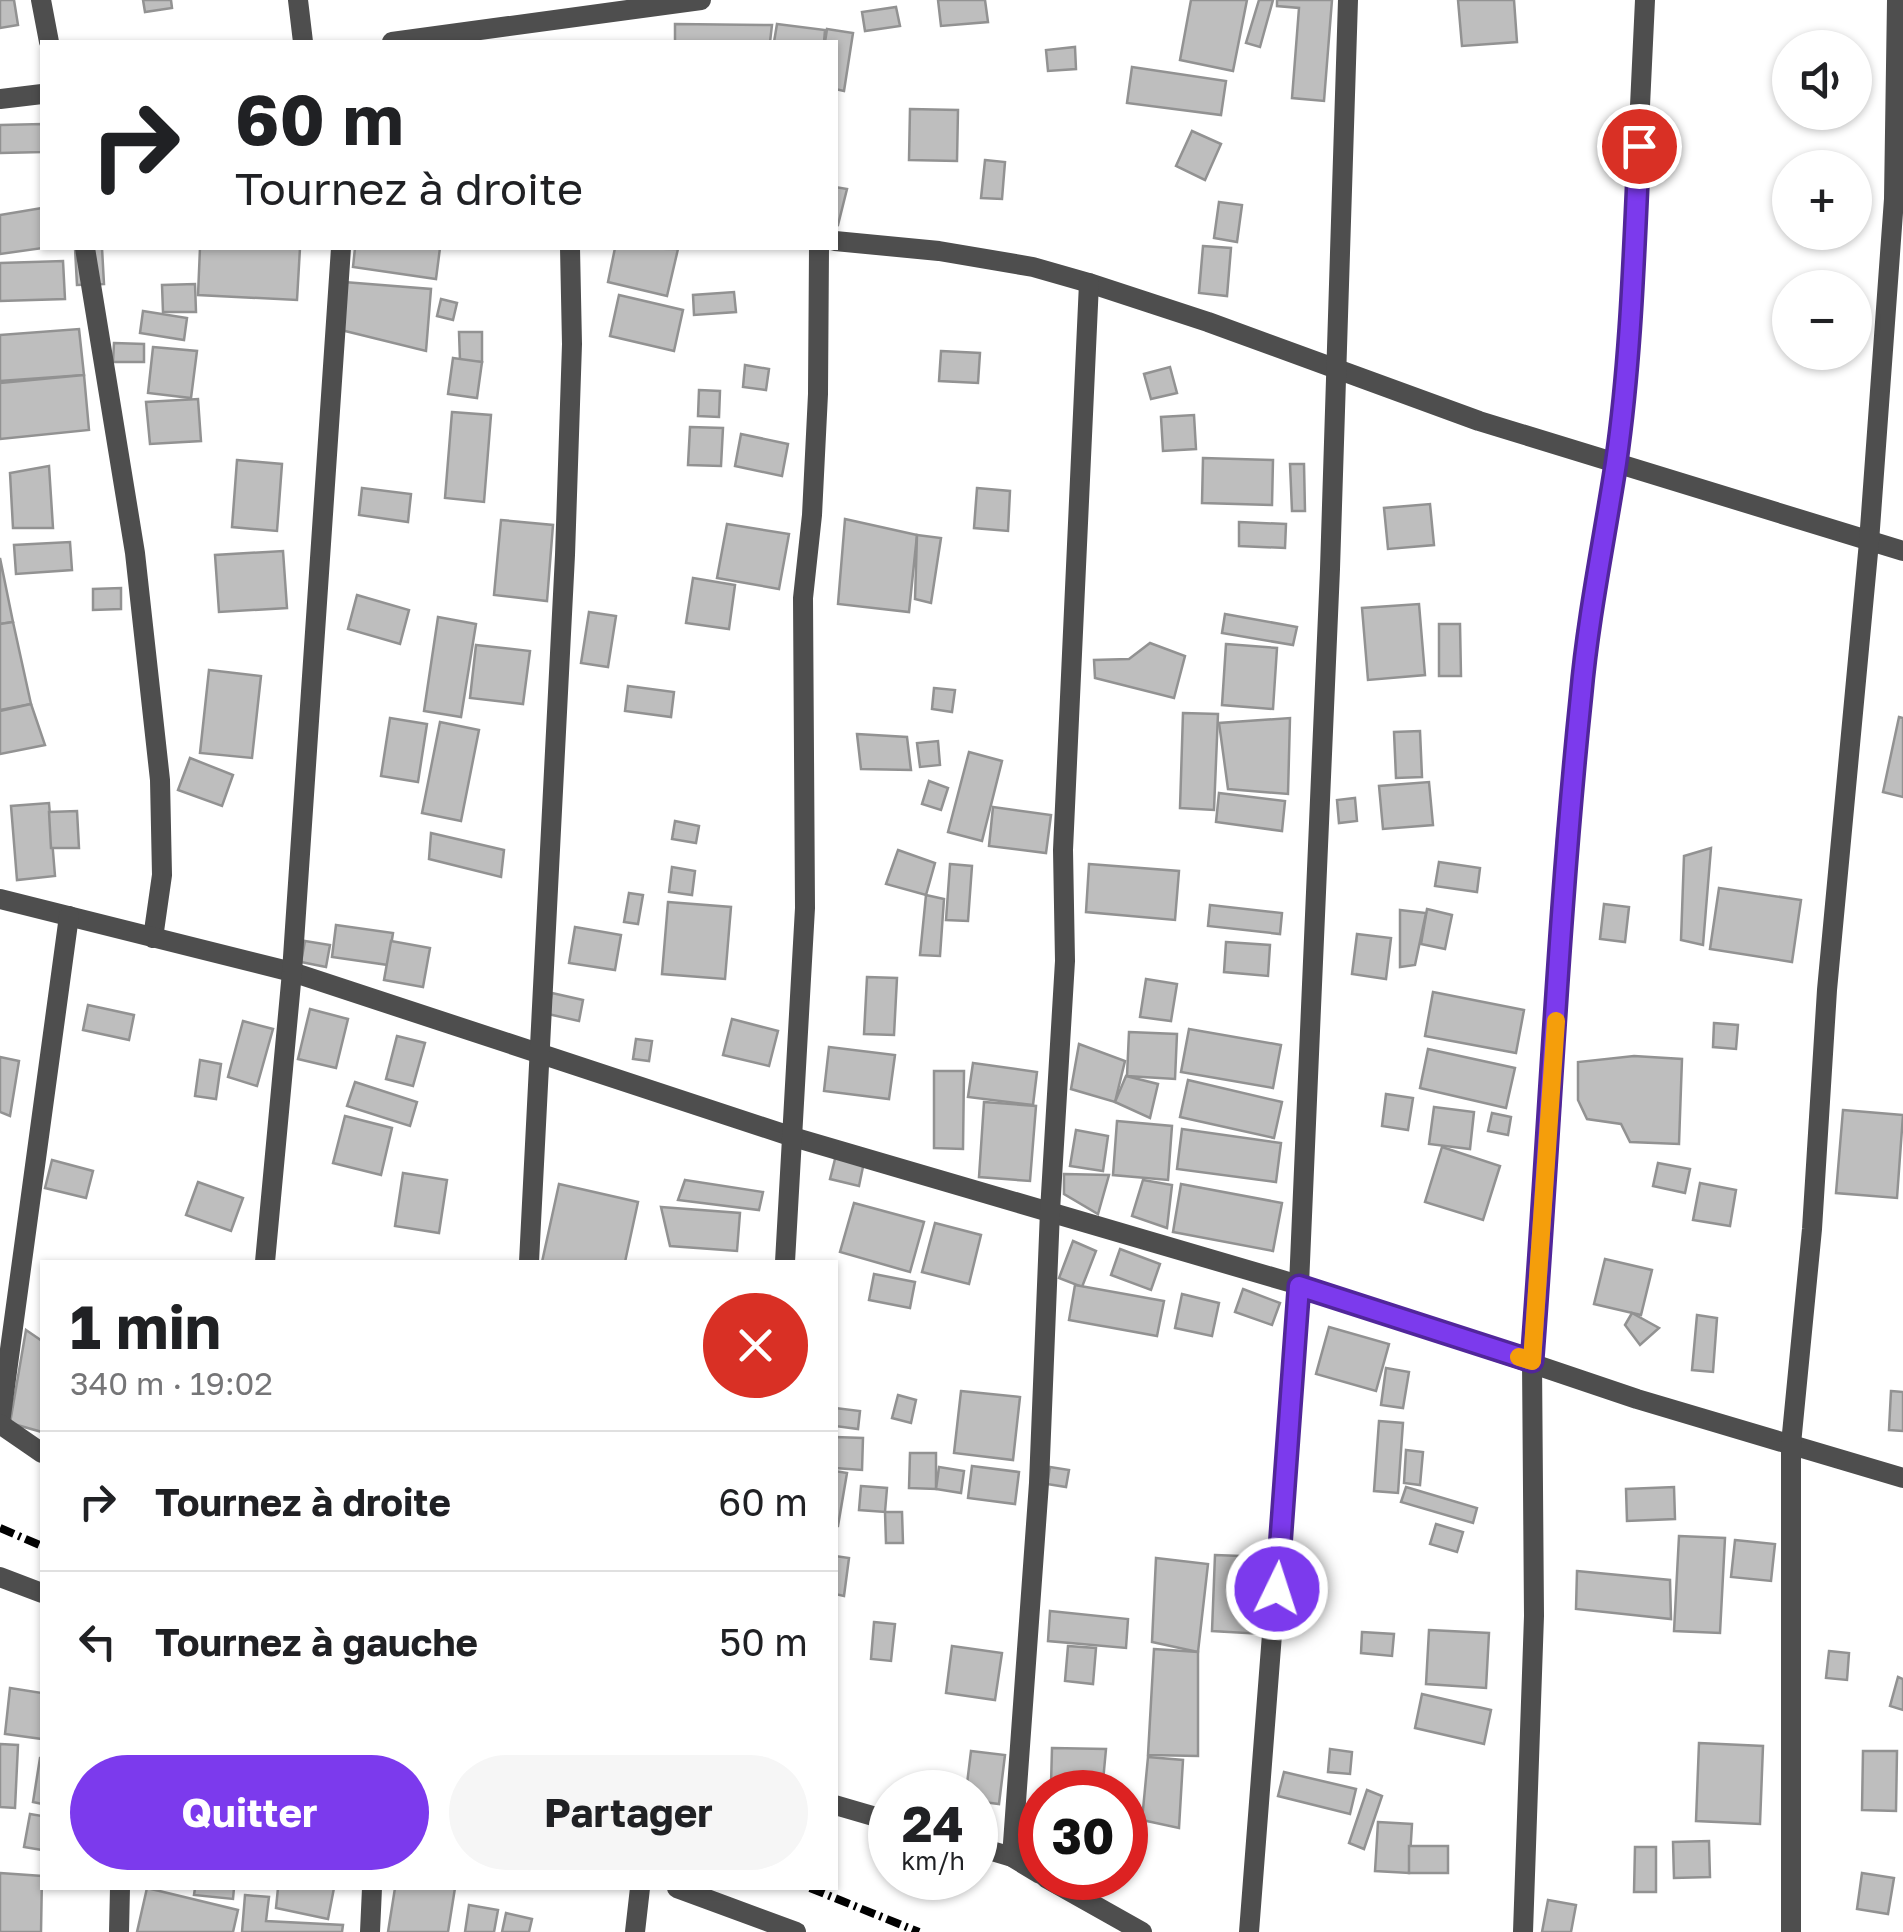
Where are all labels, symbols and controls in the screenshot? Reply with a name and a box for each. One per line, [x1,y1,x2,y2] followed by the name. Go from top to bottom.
[1772,30,1872,370] map controls
[1772,30,1872,130] button: sound
[235,76,404,160] text: 60 m
[70,80,200,210] icon: right
[1597,104,1682,189] pin
[1612,119,1667,174] icon: arrive
[1772,150,1872,250] button: +
[235,161,583,215] text: Tournez à droite
[1772,270,1872,370] button: −
[70,1290,221,1362] text: 1 min
[703,1293,808,1398] button: close
[70,1364,273,1402] text: 340 m · 19:02
[70,1474,125,1529] icon: right
[155,1479,451,1524] text: Tournez à droite
[718,1479,808,1524] text: 60 m
[1225,1537,1329,1641] position arrow
[70,1614,125,1669] icon: left
[155,1619,478,1664] text: Tournez à gauche
[719,1619,808,1664] text: 50 m
[70,1755,429,1870] button: Quitter
[449,1755,808,1870] button: Partager
[1018,1770,1148,1900] speed limit sign: 30
[902,1793,964,1853] text: 24
[901,1845,965,1876] text: km/h

